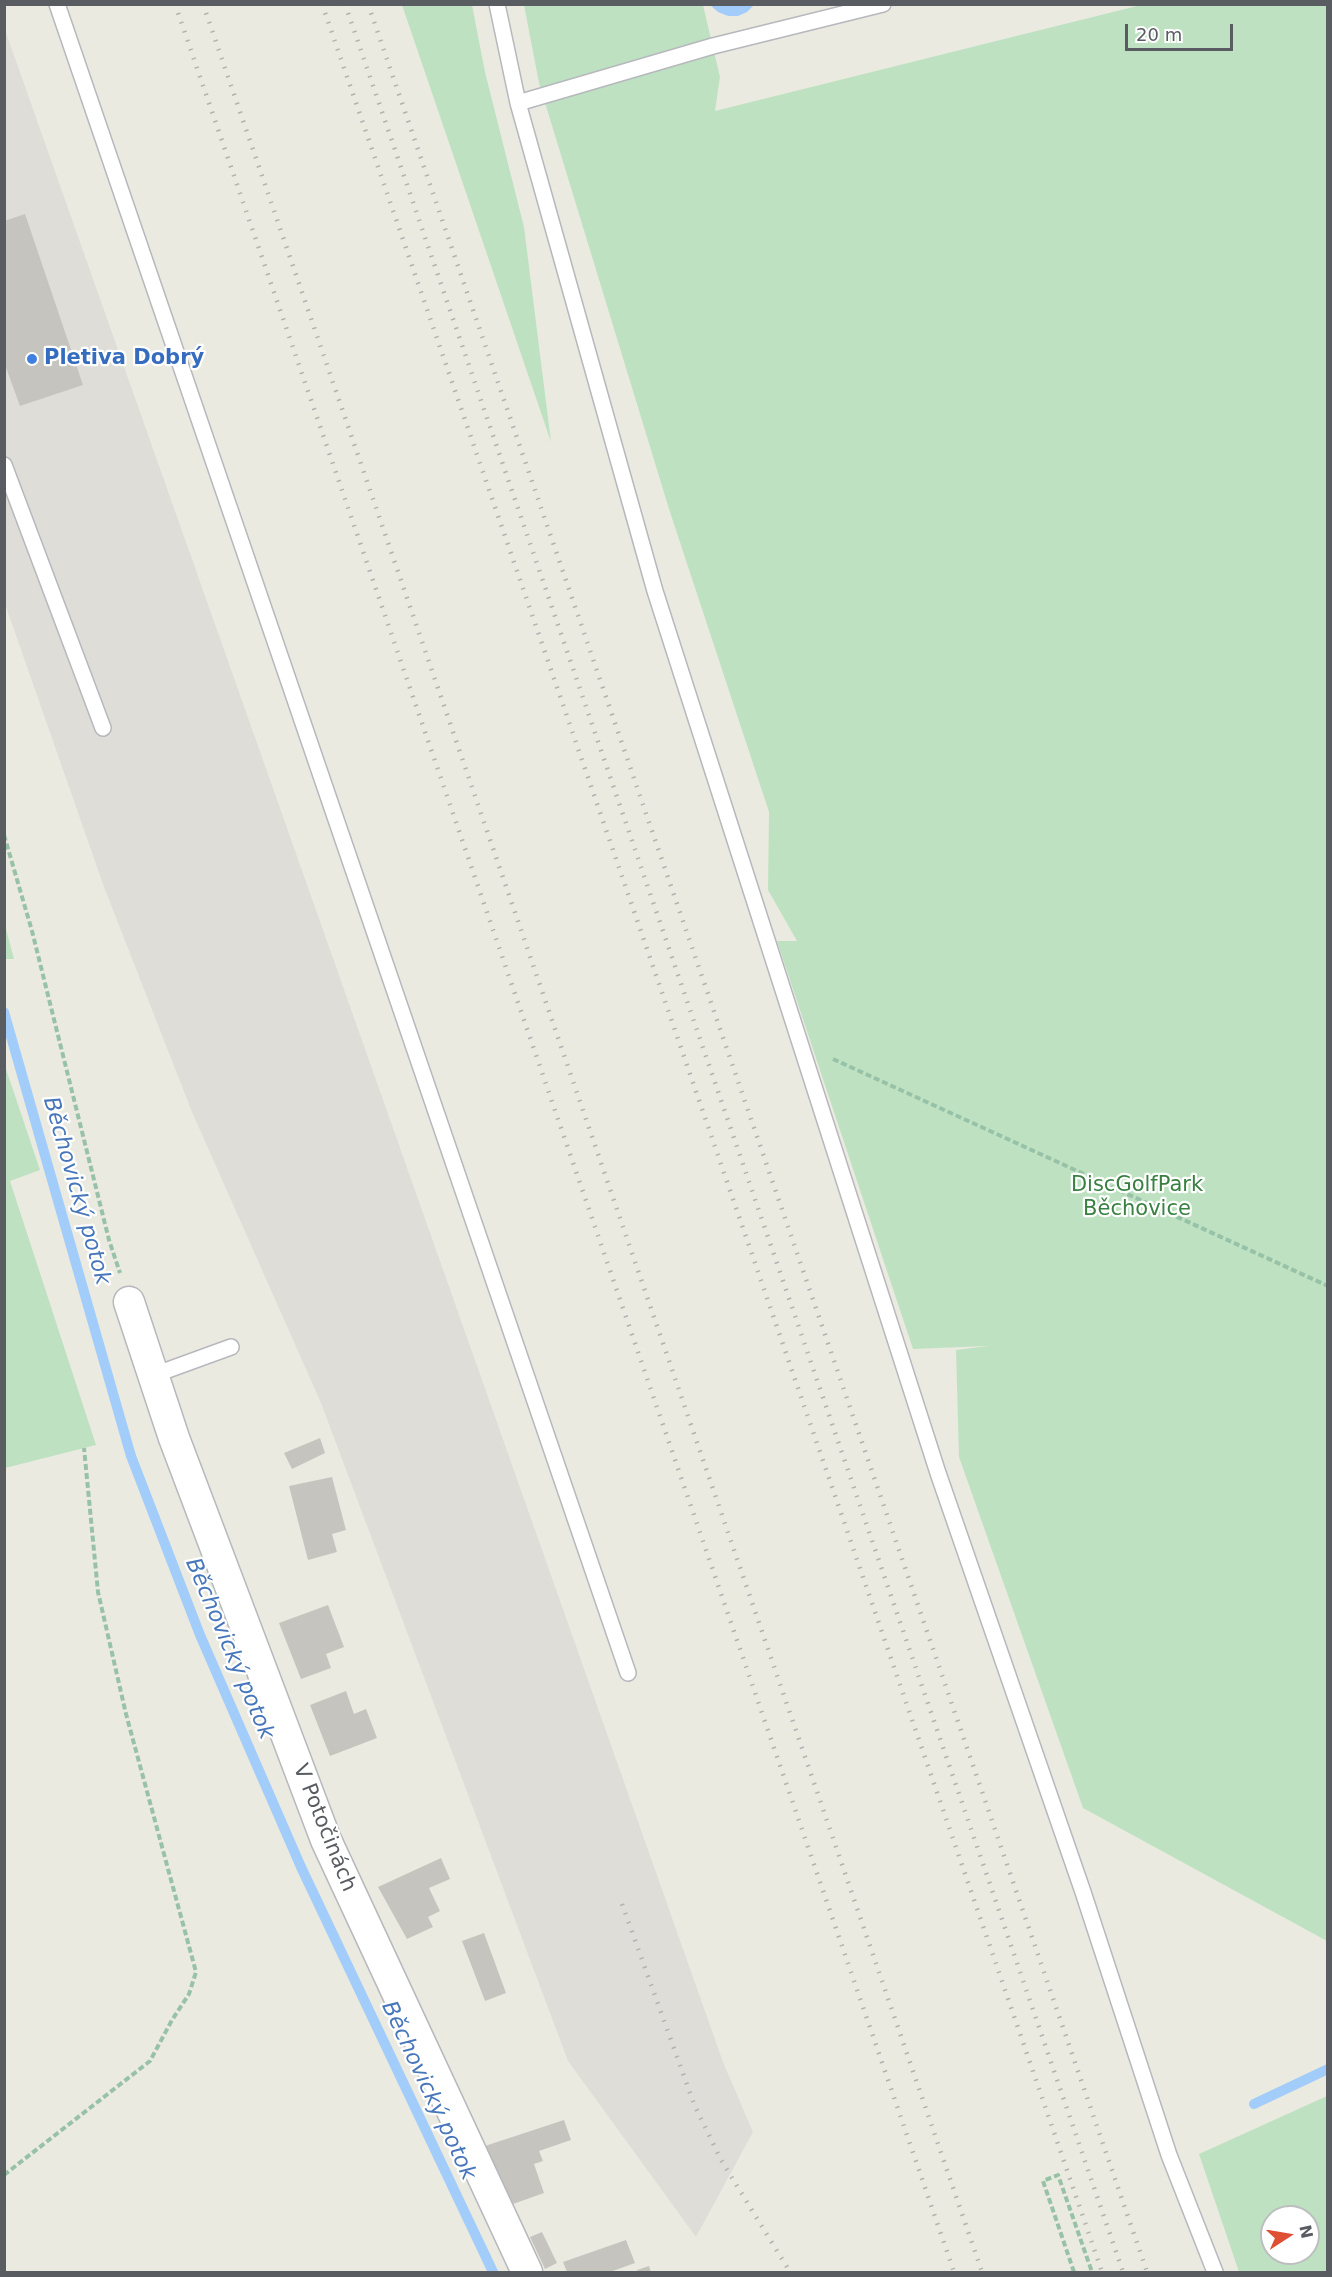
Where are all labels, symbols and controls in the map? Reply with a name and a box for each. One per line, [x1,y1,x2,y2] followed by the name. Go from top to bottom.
[1128,12,1236,50] scale bar
[1136,24,1182,45] text: 20 m
[44,346,204,372] place label: Pletiva Dobrý
[25,352,39,366] marker: Pletiva Dobrý
[37,1094,115,1288] water label: Běchovický potok
[1071,1173,1203,1223] park label: DiscGolfPark Běchovice
[179,1554,279,1744] water label: Běchovický potok
[287,1761,361,1895] street label: V Potočinách
[375,1997,481,2185] water label: Běchovický potok
[1260,2205,1320,2265] north arrow
[1295,2223,1317,2240] text: N

